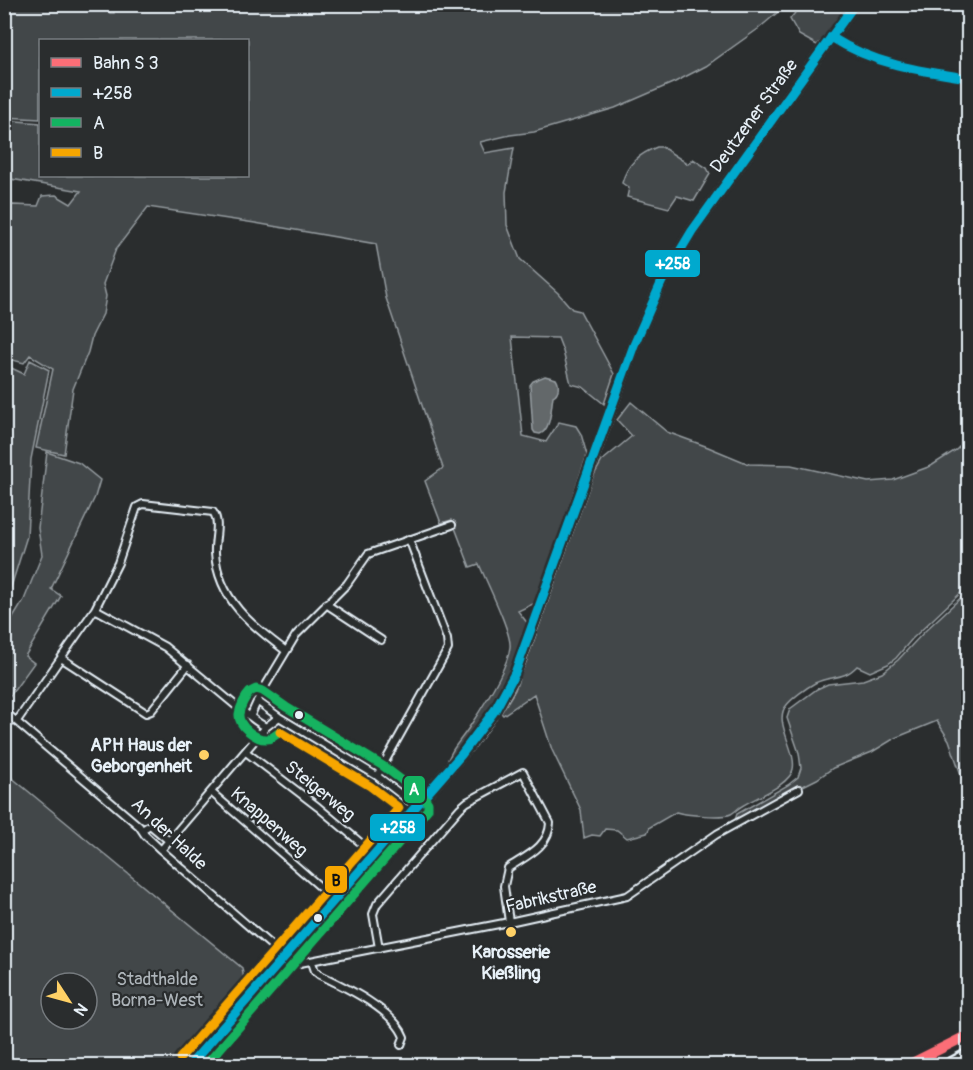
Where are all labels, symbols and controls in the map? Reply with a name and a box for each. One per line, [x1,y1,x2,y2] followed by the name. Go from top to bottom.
[39,39,249,177] legend
[93,52,159,75] text: Bahn S 3
[705,55,803,177] street label: Deutzener Straße
[92,82,132,105] text: +258
[93,112,105,135] text: A
[93,142,103,165] text: B
[644,249,701,278] line badge: +258
[655,254,690,274] text: +258
[293,709,305,721] unlabelled marker
[90,734,193,778] place label: APH Haus der Geborgenheit
[197,748,211,762] marker: APH Haus der Geborgenheit
[280,756,360,826] street label: Steigerweg
[403,775,426,804] line badge: A
[409,780,420,800] text: A
[226,782,312,862] street label: Knappenweg
[126,793,212,875] street label: An der Halde
[369,813,426,842] line badge: +258
[380,818,415,838] text: +258
[324,865,348,894] line badge: B
[331,871,341,891] text: B
[503,875,599,919] street label: Fabrikstraße
[312,912,324,924] unlabelled marker
[504,925,518,939] marker: Karosserie Kießling
[472,941,551,985] place label: Karosserie Kießling
[111,968,204,1012] park label: Stadthalde Borna-West
[39,971,99,1031] north arrow
[69,999,92,1020] text: N

